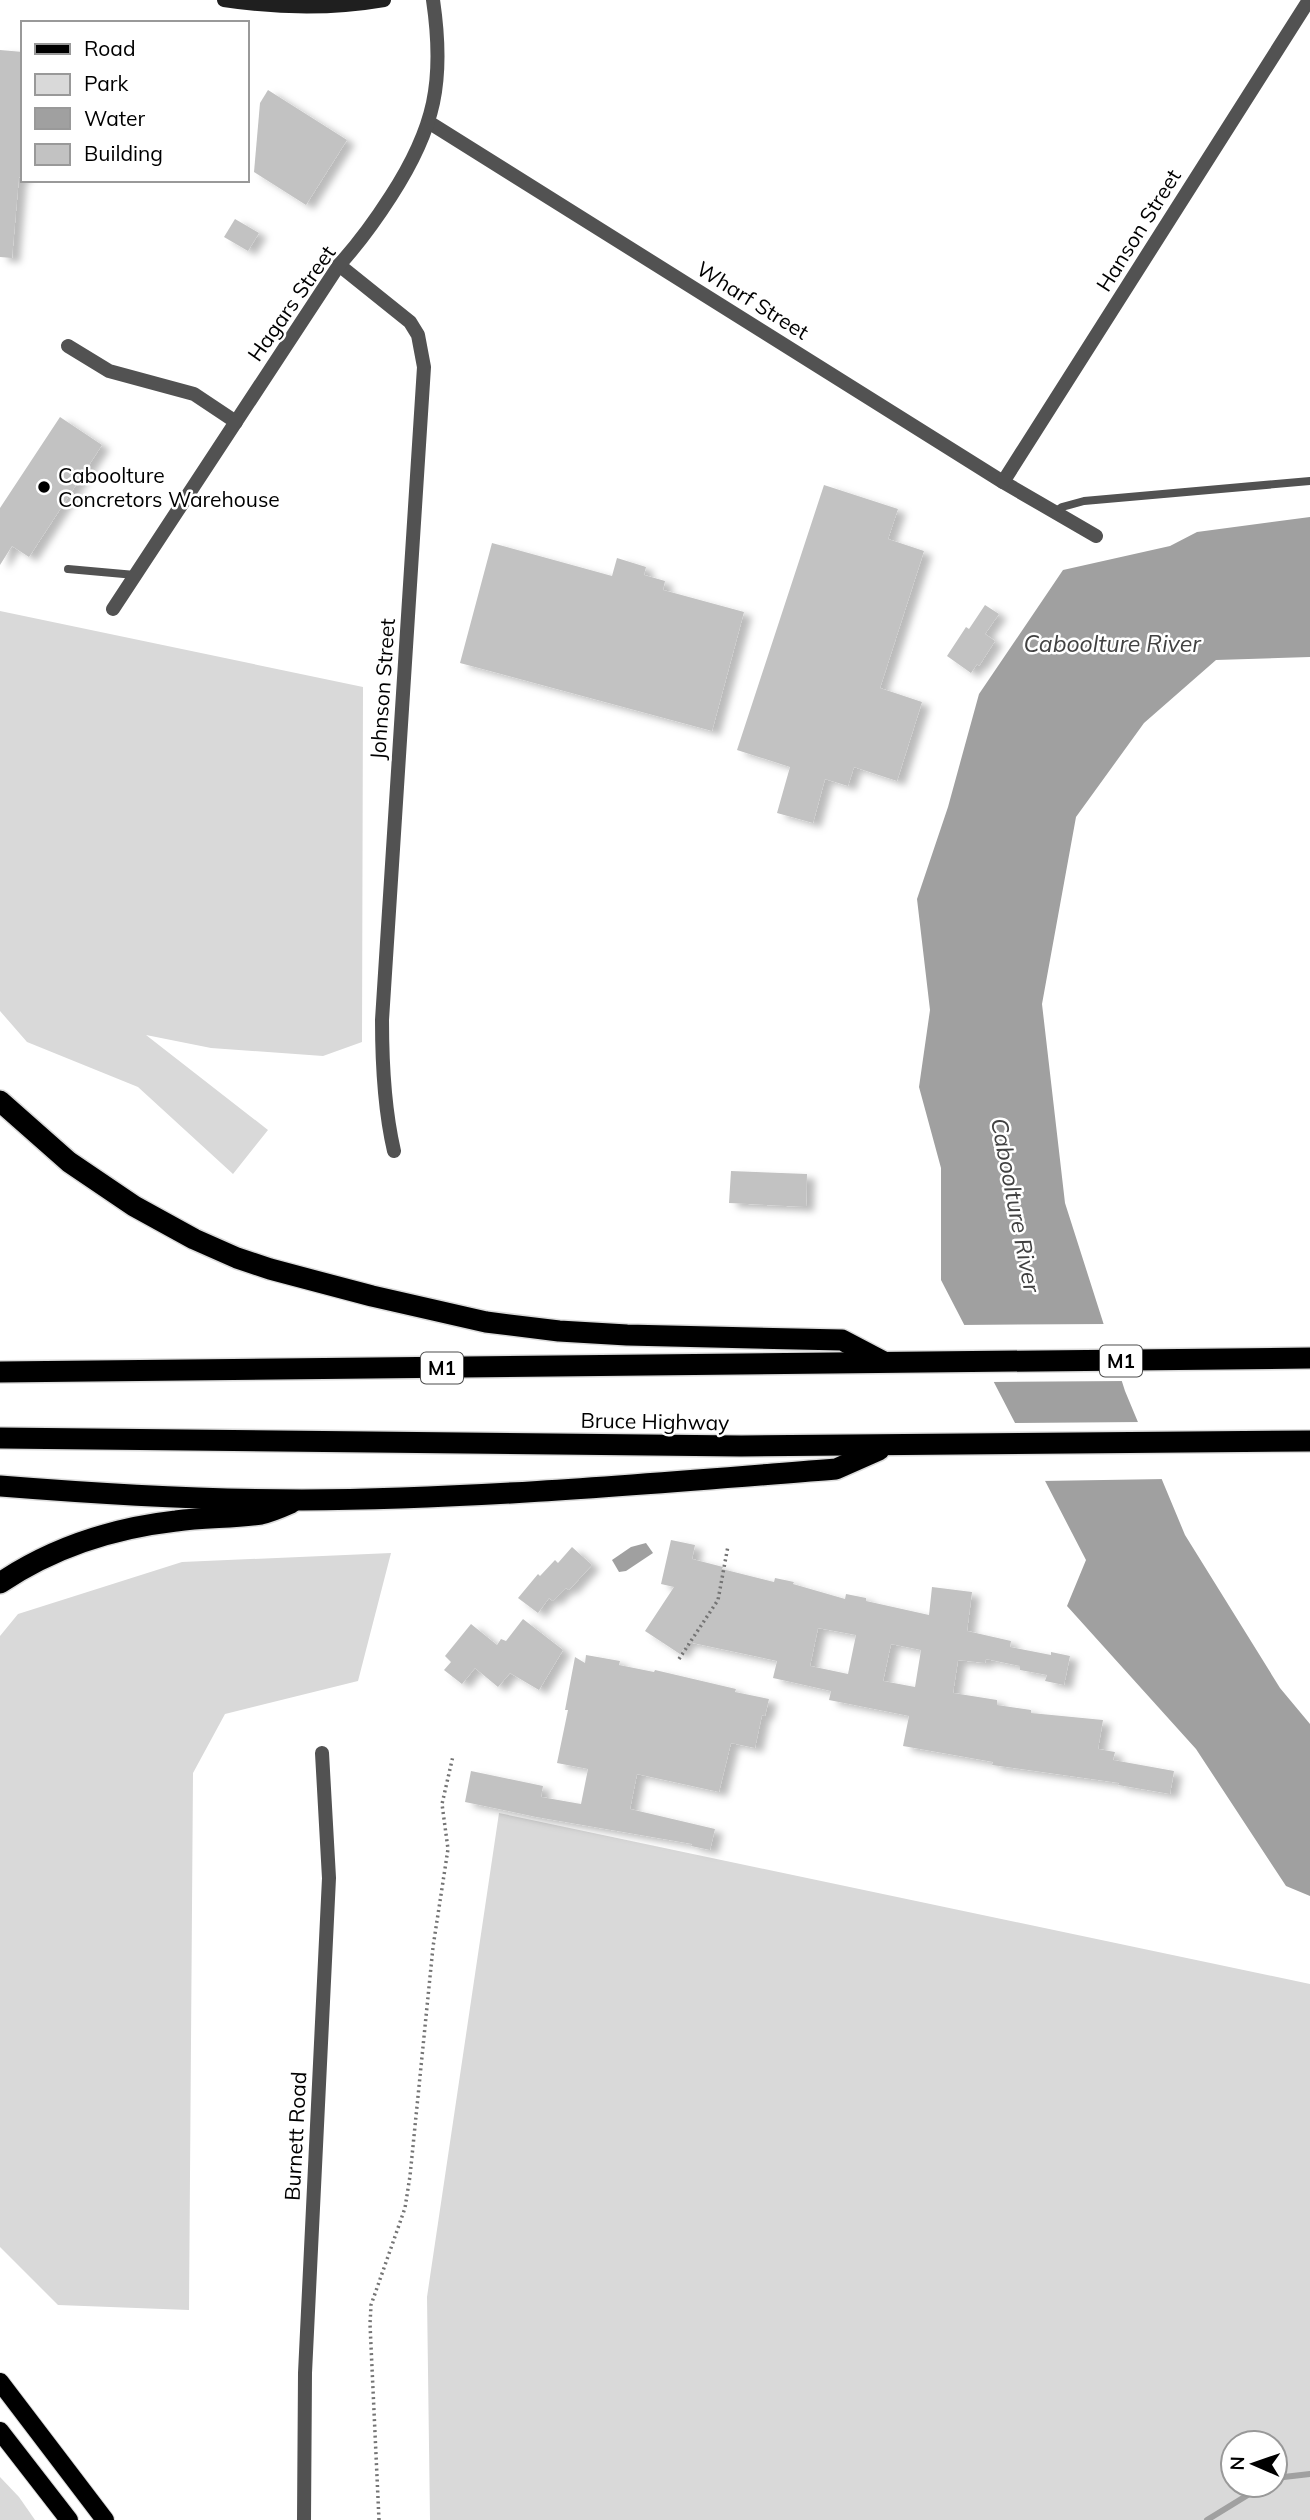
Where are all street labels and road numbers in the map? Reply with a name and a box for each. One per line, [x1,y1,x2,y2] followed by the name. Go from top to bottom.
[1090,164,1186,296] street label: Hanson Street
[242,240,340,366] street label: Hagars Street
[692,255,814,345] street label: Wharf Street
[364,617,400,761] street label: Johnson Street
[1100,1345,1142,1376] road number: M1
[421,1352,463,1384] road number: M1
[580,1407,730,1435] street label: Bruce Highway
[279,2071,311,2201] street label: Burnett Road

